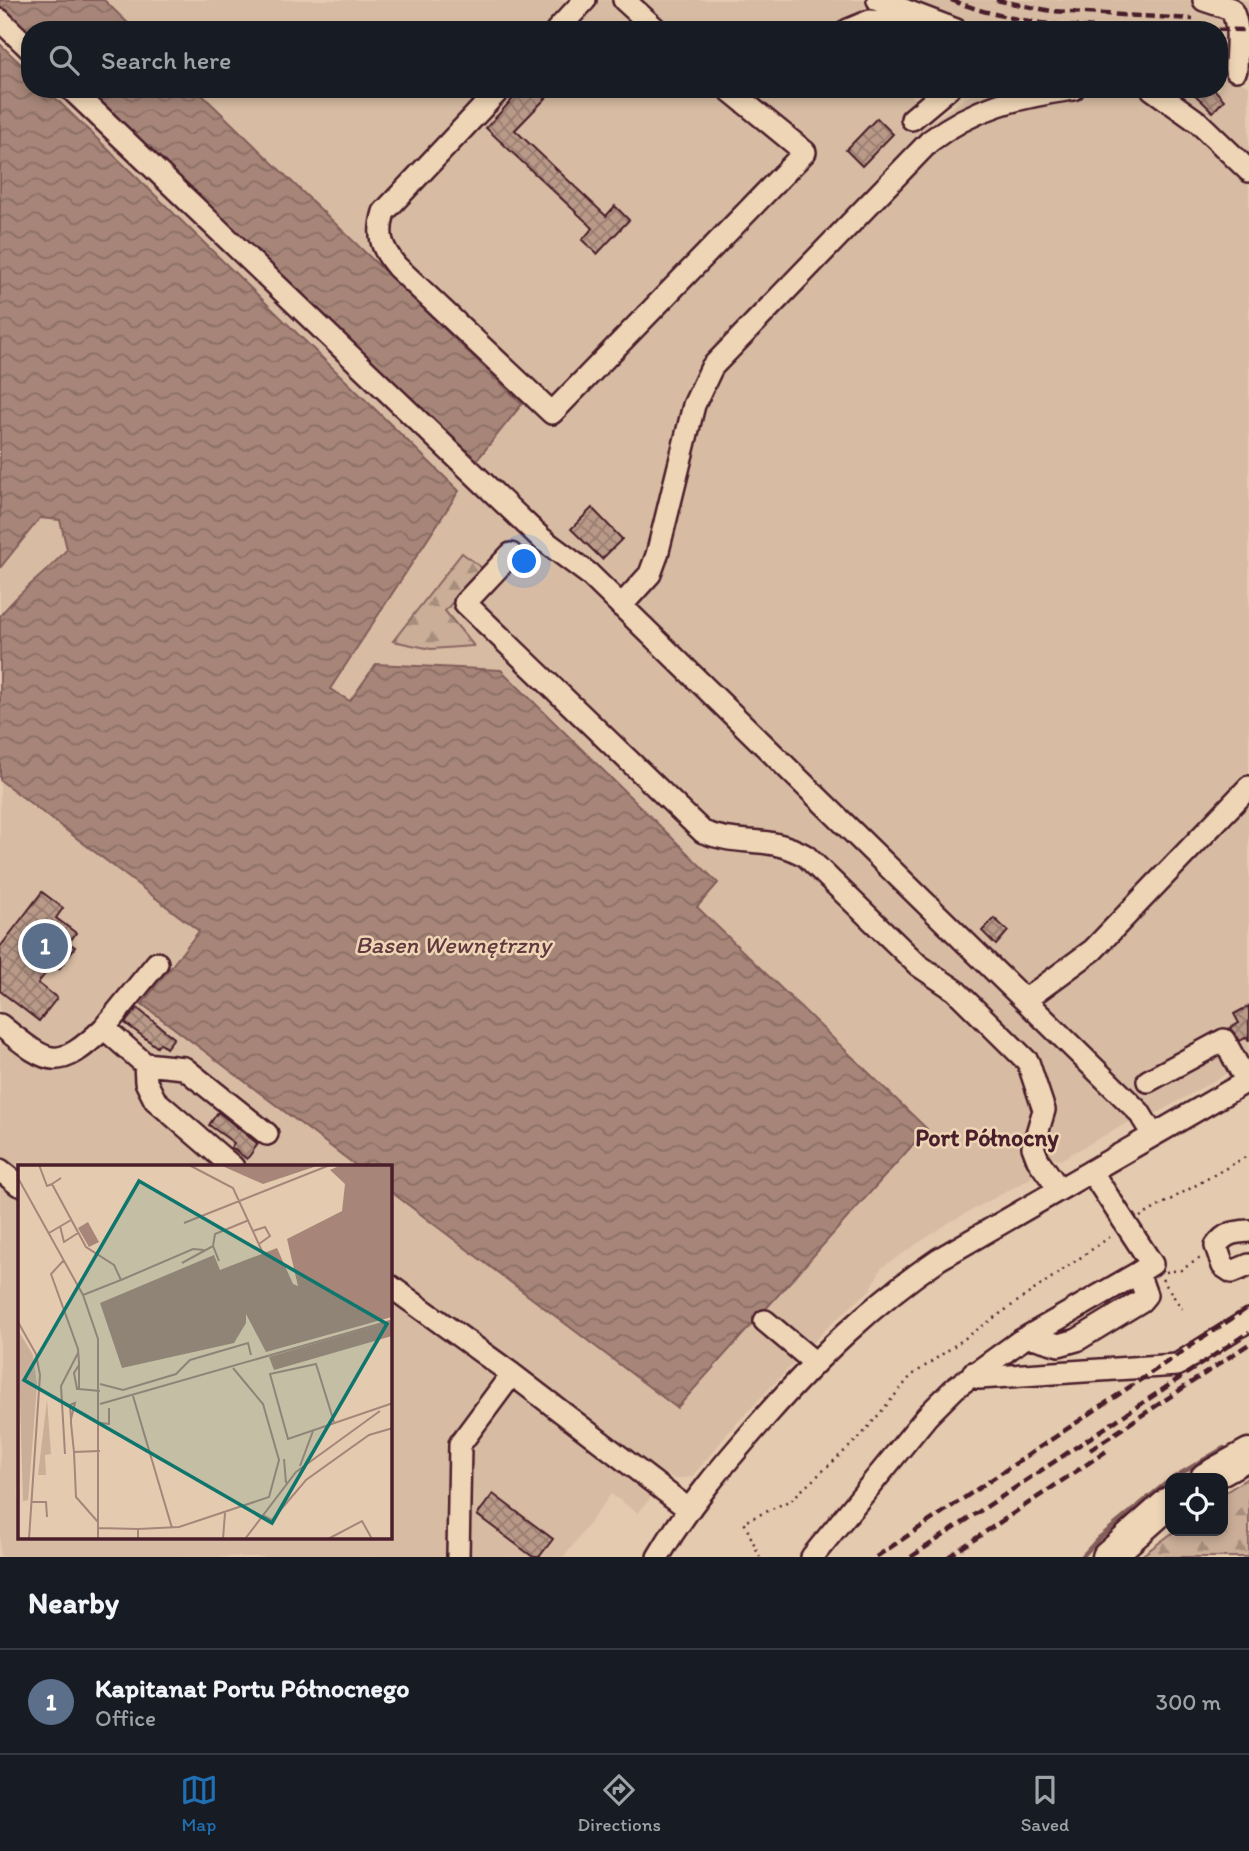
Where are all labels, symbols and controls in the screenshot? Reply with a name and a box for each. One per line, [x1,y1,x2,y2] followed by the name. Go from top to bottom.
[21,21,1228,98] search box
[45,41,83,79] icon: search
[101,44,231,76] text: Search here
[507,544,541,578] your location
[22,920,68,972] pin: 1
[355,930,553,959] water label: Basen Wewnętrzny
[915,1123,1059,1153] district label: Port Północny
[18,1165,392,1540] inset map
[1165,1473,1228,1536] map controls
[1165,1473,1228,1536] button: locate
[28,1584,119,1621] text: Nearby
[95,1672,409,1704] text: Kapitanat Portu Północnego
[46,1688,56,1716] text: 1
[1156,1688,1221,1716] text: 300 m
[95,1704,156,1732] text: Office
[180,1771,218,1836] tab: Map
[577,1771,661,1836] tab: Directions
[1021,1771,1069,1836] tab: Saved

